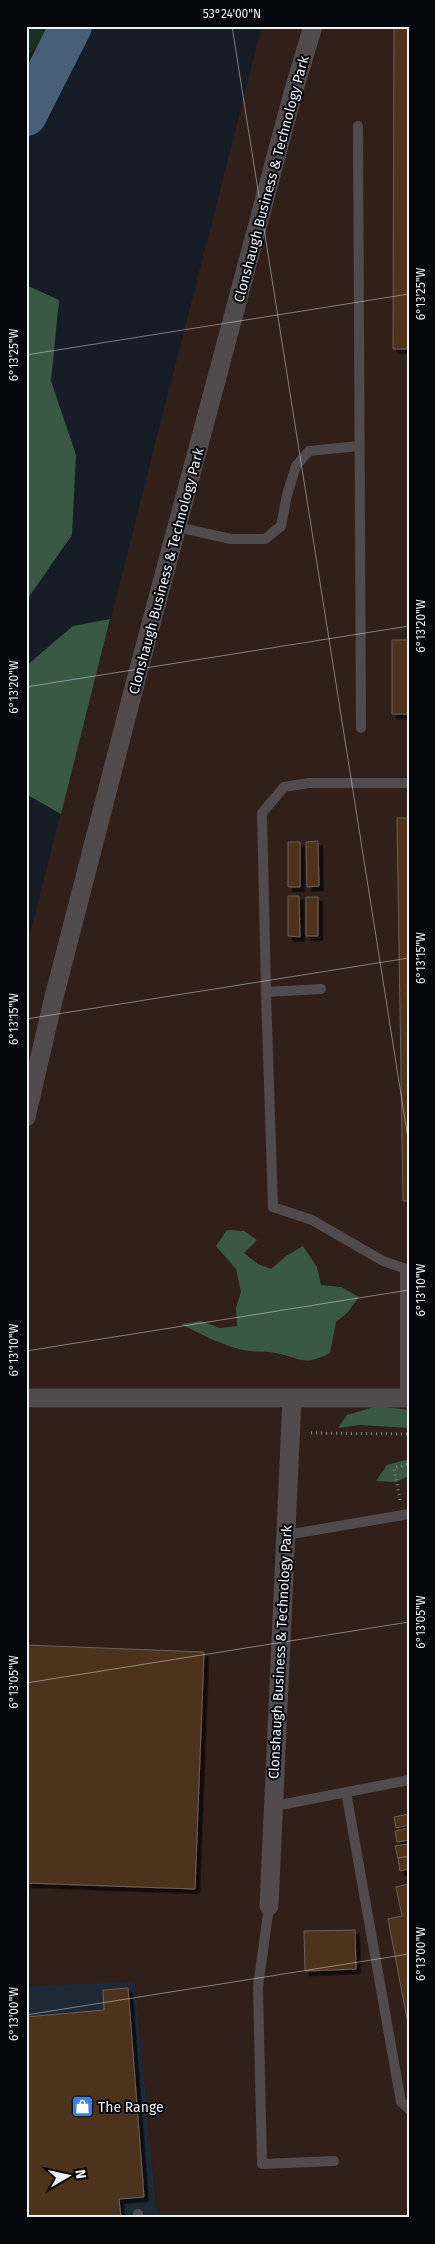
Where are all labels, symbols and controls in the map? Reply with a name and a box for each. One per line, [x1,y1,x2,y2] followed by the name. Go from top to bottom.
[203,7,261,21] text: 53°24'00"N
[230,53,313,304] street label: Clonshaugh Business & Technology Park
[414,268,428,320] text: 6°13'25"W
[7,329,21,381] text: 6°13'25"W
[125,445,208,696] street label: Clonshaugh Business & Technology Park
[414,599,428,653] text: 6°13'20"W
[7,660,21,714] text: 6°13'20"W
[414,932,428,984] text: 6°13'15"W
[7,993,21,1045] text: 6°13'15"W
[414,1263,428,1316] text: 6°13'10"W
[7,1323,21,1376] text: 6°13'10"W
[265,1524,296,1779] street label: Clonshaugh Business & Technology Park
[414,1595,428,1649] text: 6°13'05"W
[7,1655,21,1709] text: 6°13'05"W
[414,1927,428,1981] text: 6°13'00"W
[7,1987,21,2041] text: 6°13'00"W
[70,2095,94,2119] shop icon: The Range
[98,2099,164,2116] place label: The Range
[42,2152,92,2202] north arrow
[71,2168,89,2180] text: N

